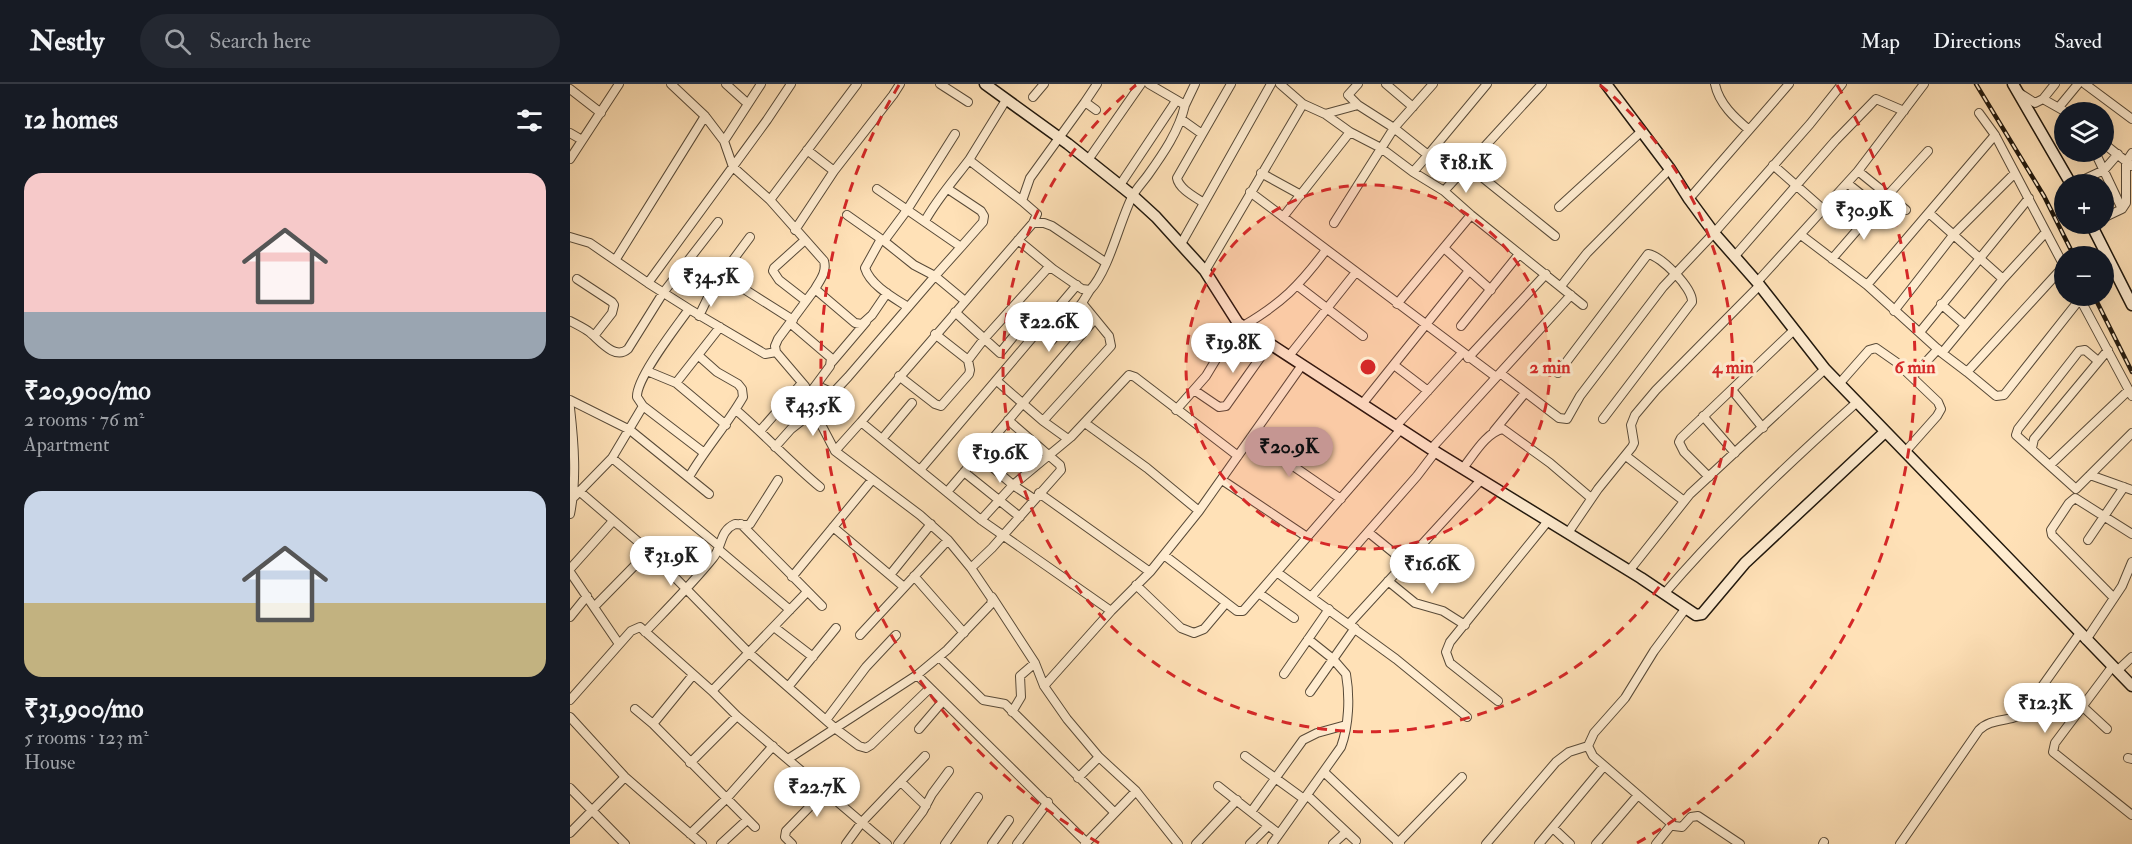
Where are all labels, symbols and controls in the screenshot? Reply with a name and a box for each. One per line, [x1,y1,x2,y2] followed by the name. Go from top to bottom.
[140,14,560,68] search box
[30,24,104,59] text: Nestly
[161,25,194,58] icon: search
[209,27,311,55] text: Search here
[1860,28,1900,55] text: Map
[1933,28,2021,55] text: Directions
[2054,28,2102,55] text: Saved
[2054,102,2114,306] map controls
[2054,102,2114,162] button: layers
[24,104,118,136] text: 12 homes
[513,104,546,137] icon: filters
[1417,143,1515,194] pin: ₹18.1K
[1440,150,1492,175] text: ₹18.1K
[2054,174,2114,234] button: +
[1815,190,1913,241] pin: ₹30.9K
[1835,197,1893,222] text: ₹30.9K
[231,212,339,320] icon: home
[2054,246,2114,306] button: −
[662,257,760,308] pin: ₹34.5K
[683,264,739,289] text: ₹34.5K
[1000,302,1098,353] pin: ₹22.6K
[1019,309,1079,334] text: ₹22.6K
[1184,323,1282,374] pin: ₹19.8K
[1205,330,1261,355] text: ₹19.8K
[1530,356,1571,379] text: 2 min
[1711,356,1754,379] text: 4 min
[1895,356,1936,379] text: 6 min
[1358,357,1378,377] centre of rings
[24,375,151,407] text: ₹20,900/mo
[764,386,862,437] pin: ₹43.5K
[785,393,841,418] text: ₹43.5K
[24,407,144,432] text: 2 rooms · 76 m²
[1240,427,1338,478] pin: ₹20.9K
[24,432,109,457] text: Apartment
[951,433,1049,484] pin: ₹19.6K
[1259,434,1319,459] text: ₹20.9K
[972,440,1028,465] text: ₹19.6K
[231,530,339,638] icon: home
[622,536,720,587] pin: ₹31.9K
[644,543,698,568] text: ₹31.9K
[1383,544,1481,595] pin: ₹16.6K
[1404,551,1460,576] text: ₹16.6K
[1996,683,2094,734] pin: ₹12.3K
[2018,690,2072,715] text: ₹12.3K
[24,693,144,725] text: ₹31,900/mo
[24,725,149,750] text: 5 rooms · 123 m²
[24,750,75,775] text: House
[768,767,866,818] pin: ₹22.7K
[788,774,846,799] text: ₹22.7K

